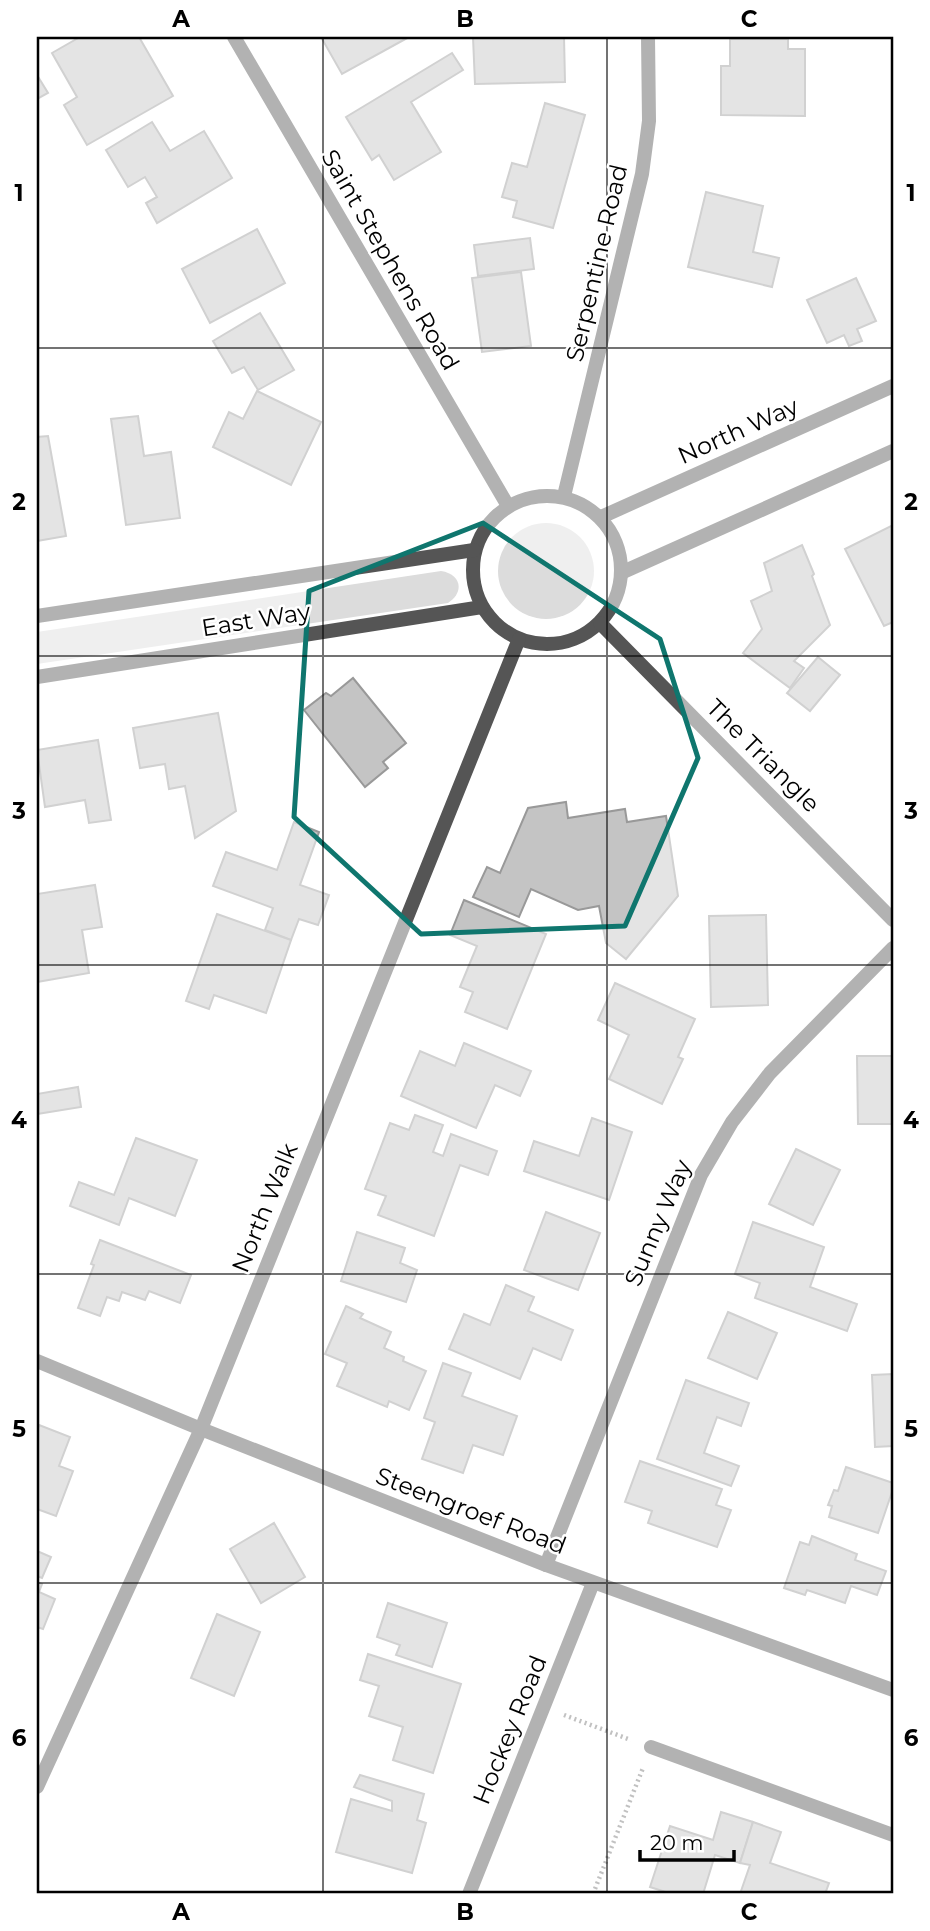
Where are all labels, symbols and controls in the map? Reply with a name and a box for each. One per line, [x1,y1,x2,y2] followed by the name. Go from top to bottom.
[171,5,190,33] text: A
[456,5,474,33] text: B
[741,5,758,33] text: C
[315,144,466,375] street label: Saint Stephens Road
[560,161,633,364] street label: Serpentine Road
[14,179,24,207] text: 1
[906,179,916,207] text: 1
[673,391,803,470] street label: North Way
[12,488,26,516] text: 2
[904,488,918,516] text: 2
[199,597,312,642] street label: East Way
[701,693,826,818] street label: The Triangle
[11,797,26,825] text: 3
[903,797,918,825] text: 3
[11,1106,27,1134] text: 4
[903,1106,919,1134] text: 4
[225,1138,304,1277] street label: North Walk
[618,1155,697,1290] street label: Sunny Way
[12,1415,26,1443] text: 5
[904,1415,918,1443] text: 5
[372,1461,571,1560] street label: Steengroef Road
[466,1651,553,1809] street label: Hockey Road
[12,1724,27,1752] text: 6
[904,1724,919,1752] text: 6
[640,1819,734,1863] scale bar
[650,1830,704,1855] text: 20 m
[171,1898,190,1926] text: A
[456,1898,474,1926] text: B
[741,1898,758,1926] text: C

